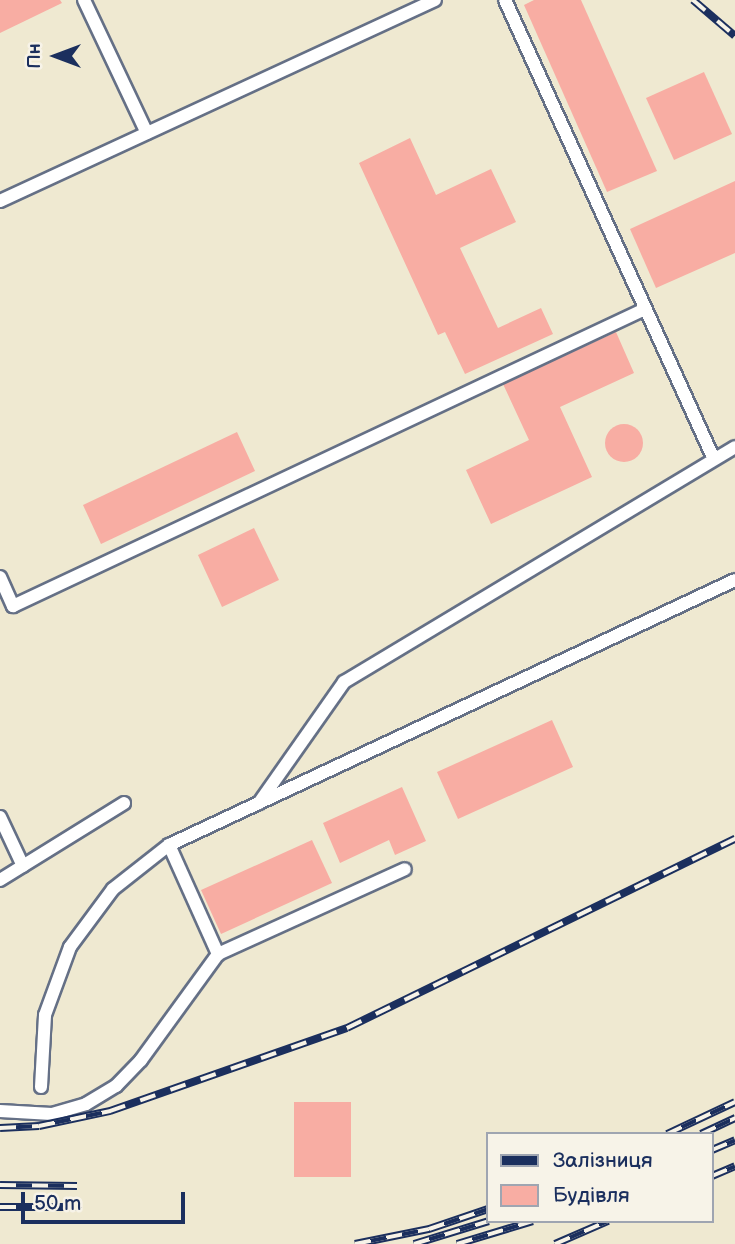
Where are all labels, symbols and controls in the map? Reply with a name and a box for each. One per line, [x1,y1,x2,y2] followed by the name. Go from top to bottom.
[21,21,91,91] north arrow
[23,43,46,69] text: Пн
[486,1132,714,1223] legend
[553,1148,653,1173] text: Залізниця
[24,1178,189,1222] scale bar
[553,1183,630,1208] text: Будівля
[34,1191,81,1216] text: 50 m

